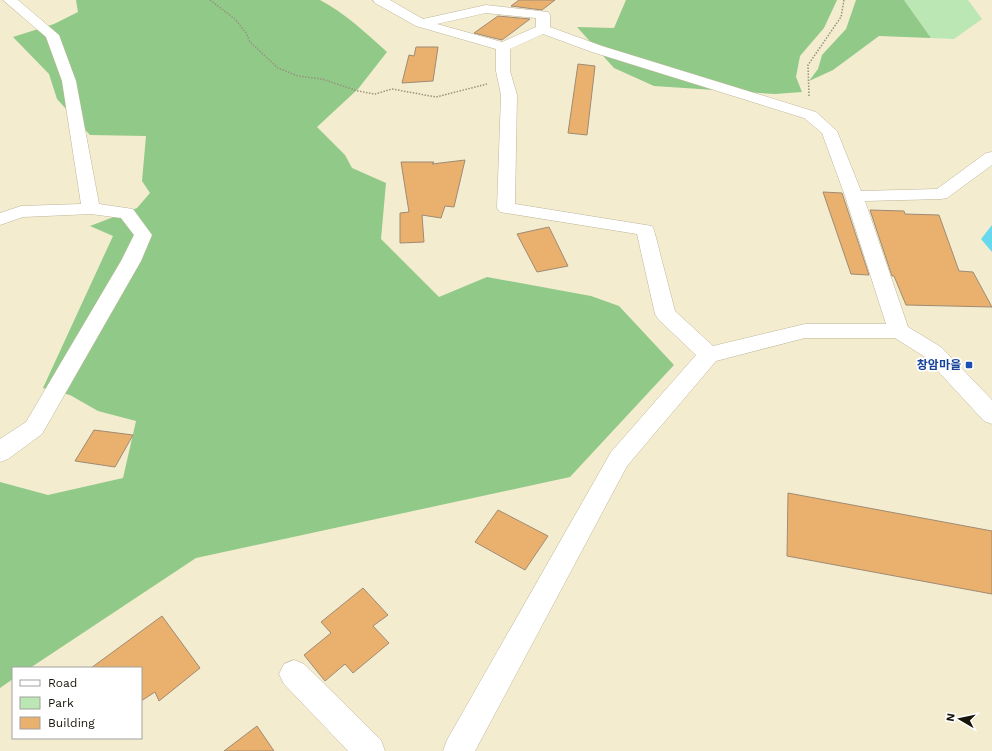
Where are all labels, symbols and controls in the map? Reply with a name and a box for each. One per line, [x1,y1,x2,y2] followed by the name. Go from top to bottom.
[917,358,961,372] place label: 창암마을
[964,360,974,370] marker: 창암마을
[12,667,142,739] legend
[48,676,77,690] text: Road
[48,696,74,710] text: Park
[940,699,980,739] north arrow
[944,712,958,723] text: N
[48,716,95,730] text: Building

